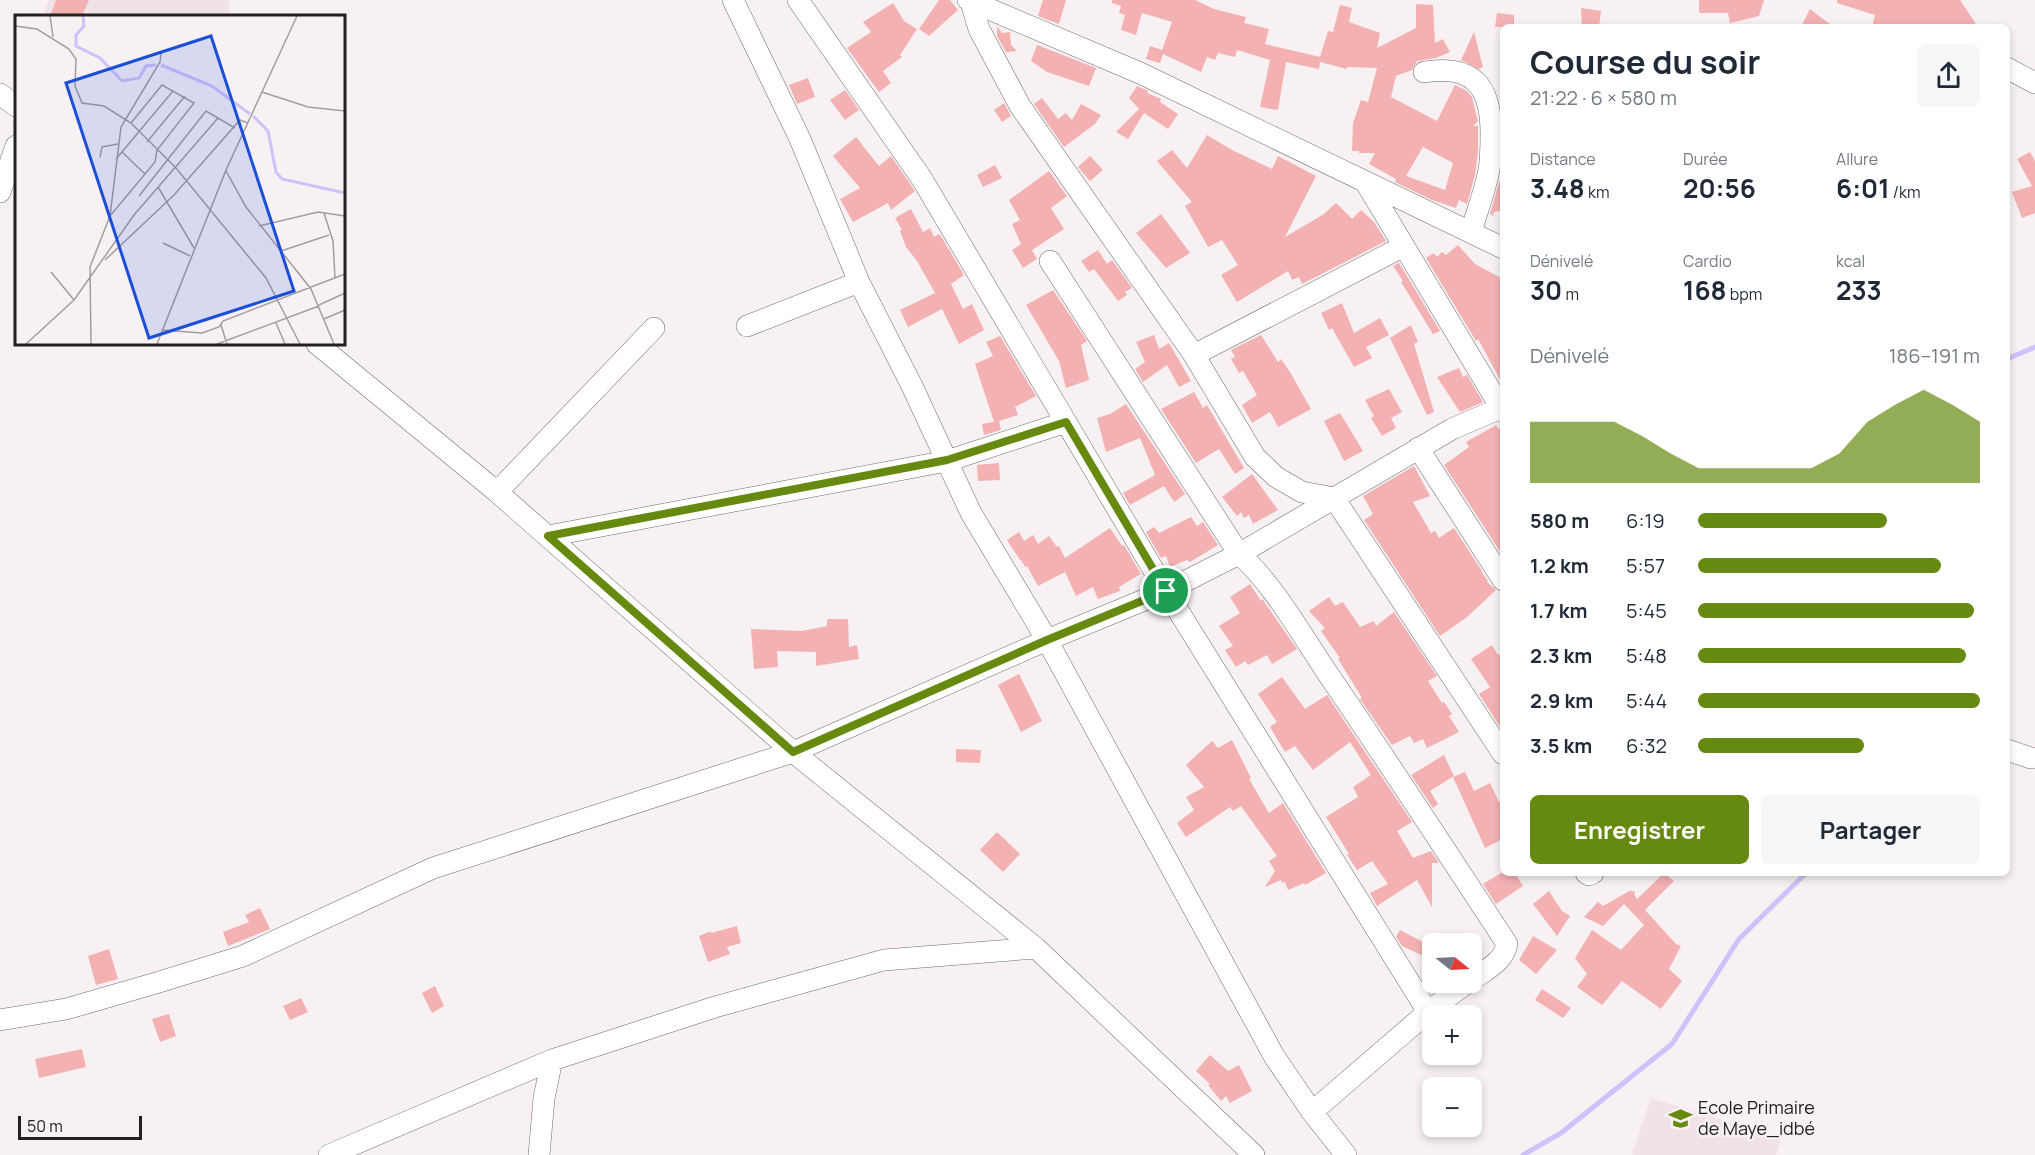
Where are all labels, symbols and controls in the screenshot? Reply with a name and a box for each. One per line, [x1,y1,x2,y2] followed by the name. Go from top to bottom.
[15,15,345,345] inset map
[1530,39,1761,84] text: Course du soir
[1917,44,1980,107] button: share
[1530,84,1677,111] text: 21:22 · 6 × 580 m
[1530,148,1596,170] text: Distance
[1683,148,1728,170] text: Durée
[1836,148,1878,170] text: Allure
[1530,170,1585,206] text: 3.48
[1683,170,1756,206] text: 20:56
[1836,170,1890,206] text: 6:01
[1585,181,1609,203] text: km
[1890,181,1920,203] text: /km
[1530,250,1593,272] text: Dénivelé
[1683,250,1732,272] text: Cardio
[1836,250,1865,272] text: kcal
[1530,272,1562,308] text: 30
[1683,272,1726,308] text: 168
[1836,272,1882,308] text: 233
[1562,283,1579,305] text: m
[1726,283,1762,305] text: bpm
[1530,342,1609,369] text: Dénivelé
[1889,342,1980,369] text: 186–191 m
[1530,507,1589,534] text: 580 m
[1626,507,1665,534] text: 6:19
[1530,552,1589,579] text: 1.2 km
[1626,552,1665,579] text: 5:57
[1140,565,1191,616] pin
[1149,574,1182,607] icon: arrive
[1530,597,1587,624] text: 1.7 km
[1626,597,1667,624] text: 5:45
[1530,642,1592,669] text: 2.3 km
[1626,642,1667,669] text: 5:48
[1530,687,1593,714] text: 2.9 km
[1626,687,1667,714] text: 5:44
[1530,732,1592,759] text: 3.5 km
[1626,732,1667,759] text: 6:32
[1530,795,1749,864] button: Enregistrer
[1761,795,1980,864] button: Partager
[1422,933,1482,993] north arrow
[1422,933,1482,1137] map controls
[1422,1005,1482,1065] button: +
[1422,1077,1482,1137] button: −
[1698,1095,1815,1140] place label: Ecole Primaire de Maye_idbé
[1667,1105,1693,1131] school or university icon: Ecole Primaire de Maye_idbé
[18,1113,142,1140] scale bar
[27,1115,63,1137] text: 50 m

